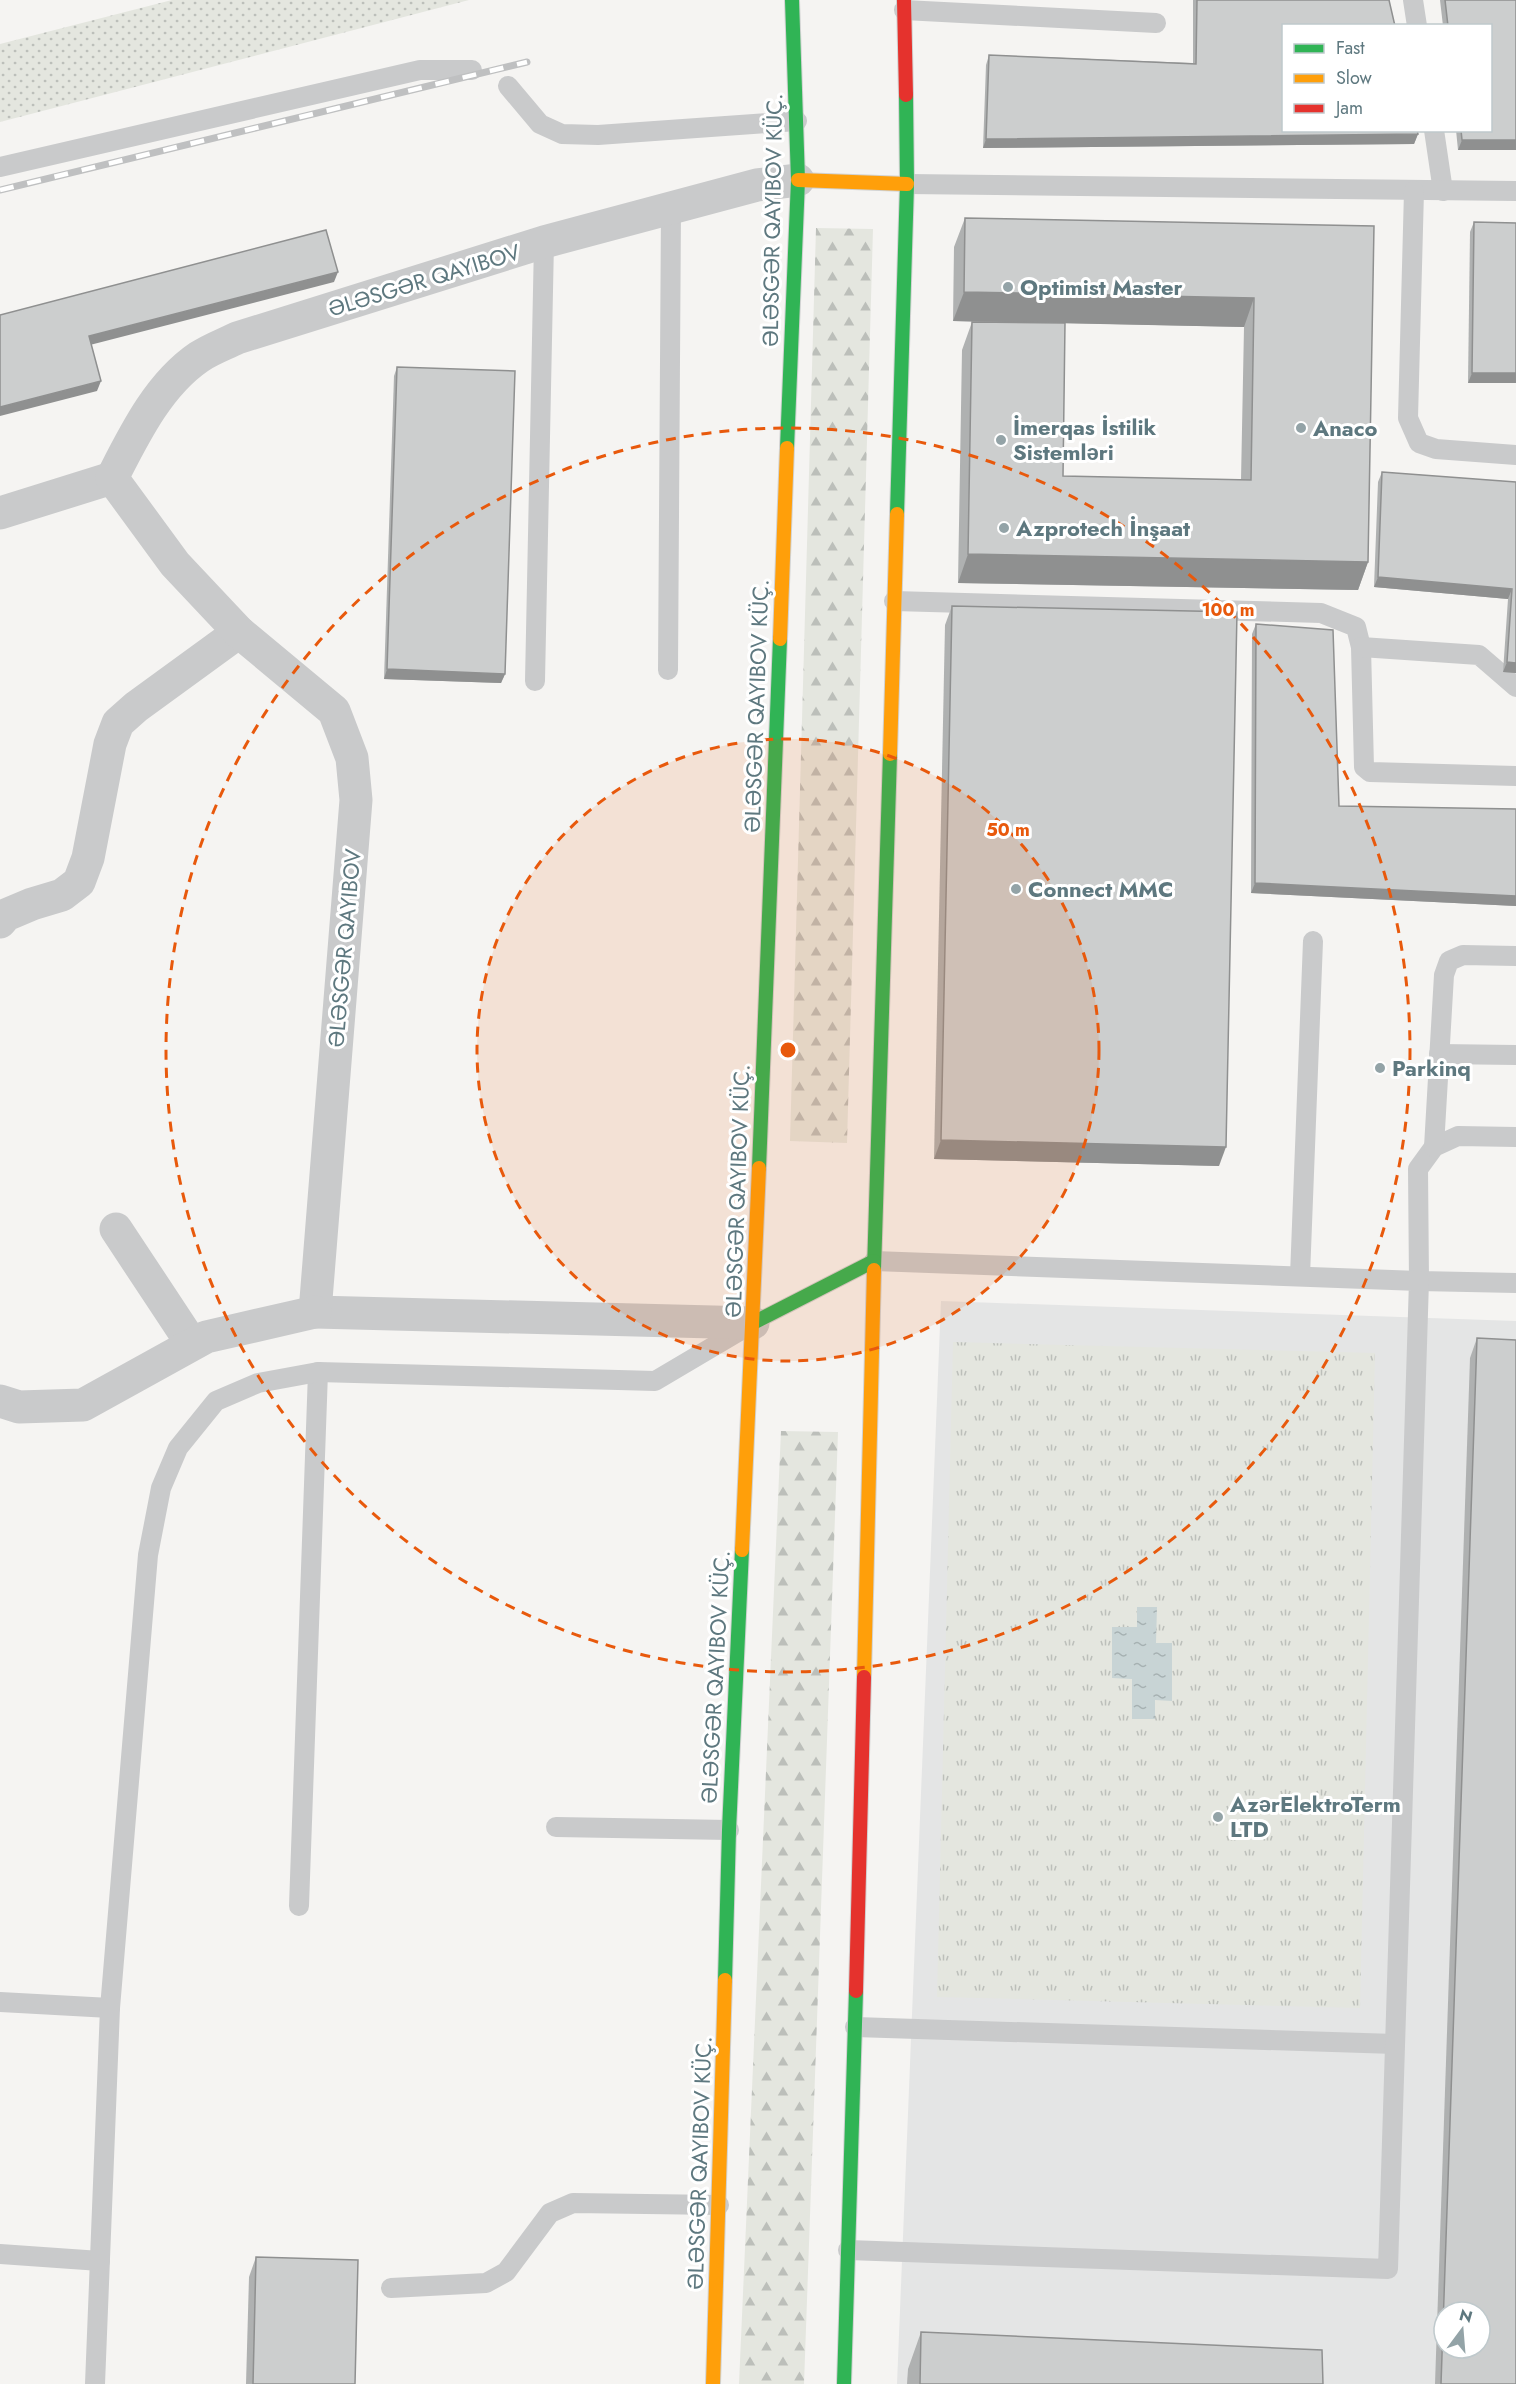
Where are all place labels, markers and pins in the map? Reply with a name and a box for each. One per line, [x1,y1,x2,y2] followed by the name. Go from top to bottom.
[1020,271,1183,303] place label: Optimist Master
[1001,280,1015,294] marker: Optimist Master
[1013,411,1157,468] place label: İmerqas İstilik Sistemləri
[1312,412,1378,444] place label: Anaco
[1294,421,1308,435] marker: Anaco
[994,433,1008,447] marker: İmerqas İstilik Sistemləri
[1015,512,1190,544] place label: Azprotech İnşaat
[997,521,1011,535] marker: Azprotech İnşaat
[1028,873,1173,905] place label: Connect MMC
[1009,882,1023,896] marker: Connect MMC
[778,1040,798,1060] centre of rings
[1392,1052,1471,1084] place label: Parkinq
[1373,1061,1387,1075] marker: Parkinq
[1229,1788,1401,1845] place label: AzərElektroTerm LTD
[1211,1810,1225,1824] marker: AzərElektroTerm LTD

